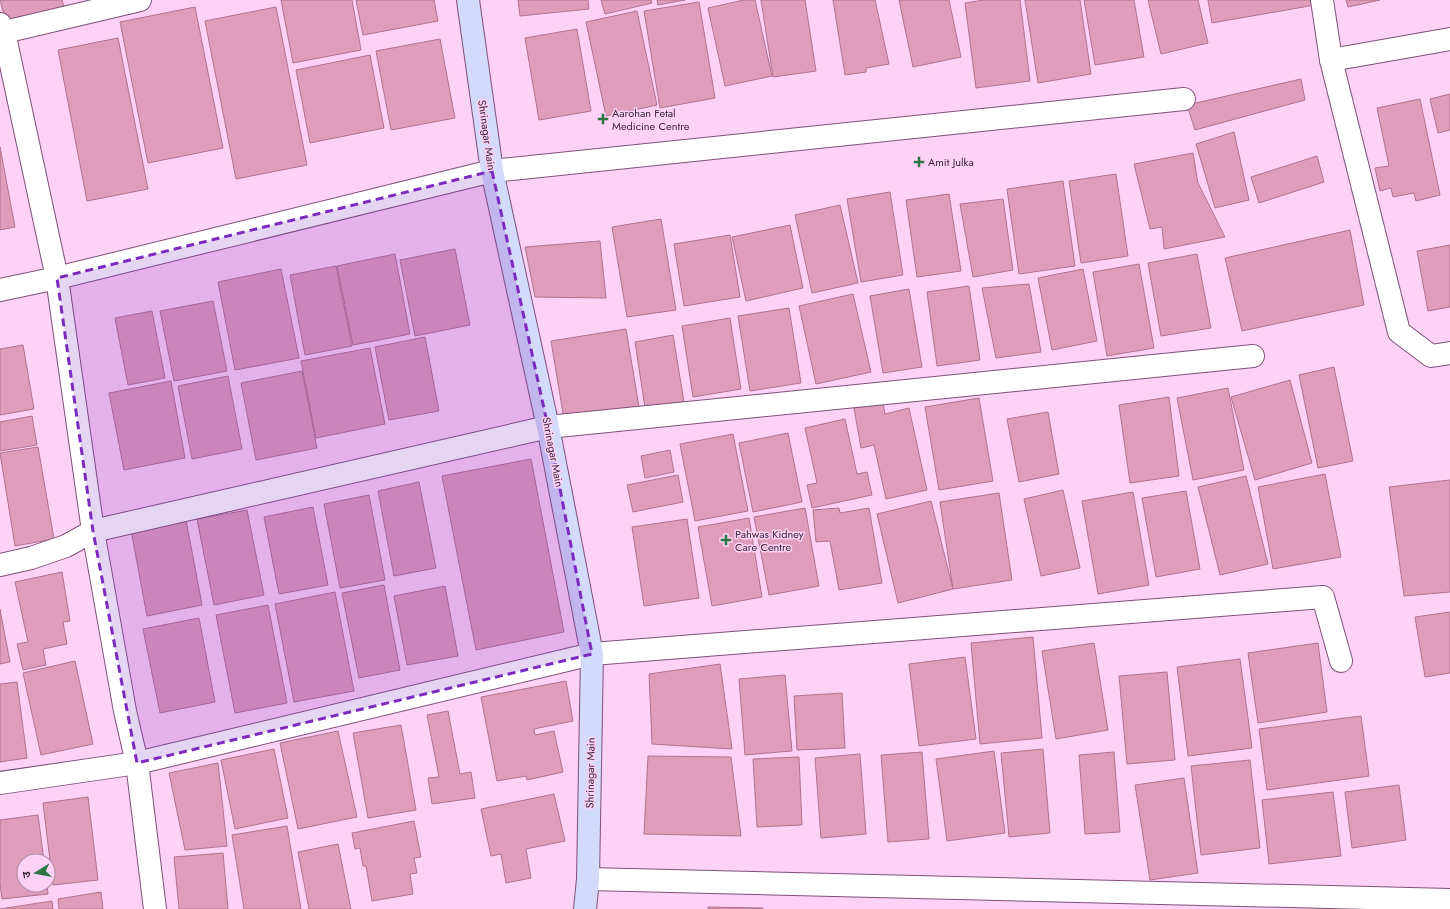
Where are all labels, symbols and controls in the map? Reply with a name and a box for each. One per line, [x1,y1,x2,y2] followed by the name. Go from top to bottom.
[474,99,500,171] street label: Shrinagar Main
[612,105,690,134] place label: Aarohan Fetal Medicine Centre
[597,113,609,125] marker: Aarohan Fetal Medicine Centre
[928,154,974,170] place label: Amit Julka
[913,156,925,168] marker: Amit Julka
[538,416,568,488] street label: Shrinagar Main
[735,526,804,555] place label: Pahwas Kidney Care Centre
[720,534,732,546] marker: Pahwas Kidney Care Centre
[581,737,599,809] street label: Shrinagar Main
[16,853,56,893] north arrow
[18,870,35,880] text: उ

